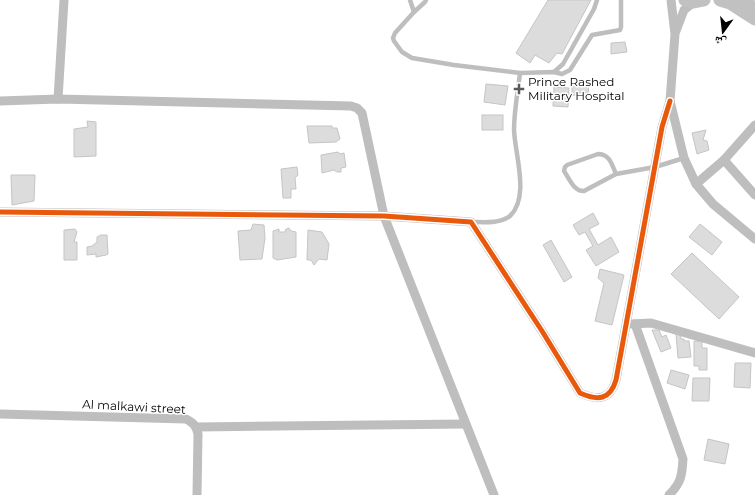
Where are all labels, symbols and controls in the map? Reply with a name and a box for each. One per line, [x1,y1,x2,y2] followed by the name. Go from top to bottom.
[703,12,743,52] north arrow
[713,32,728,50] text: ش
[528,74,624,103] place label: Prince Rashed Military Hospital
[513,83,525,95] marker: Prince Rashed Military Hospital
[82,396,186,417] street label: Al malkawi street

